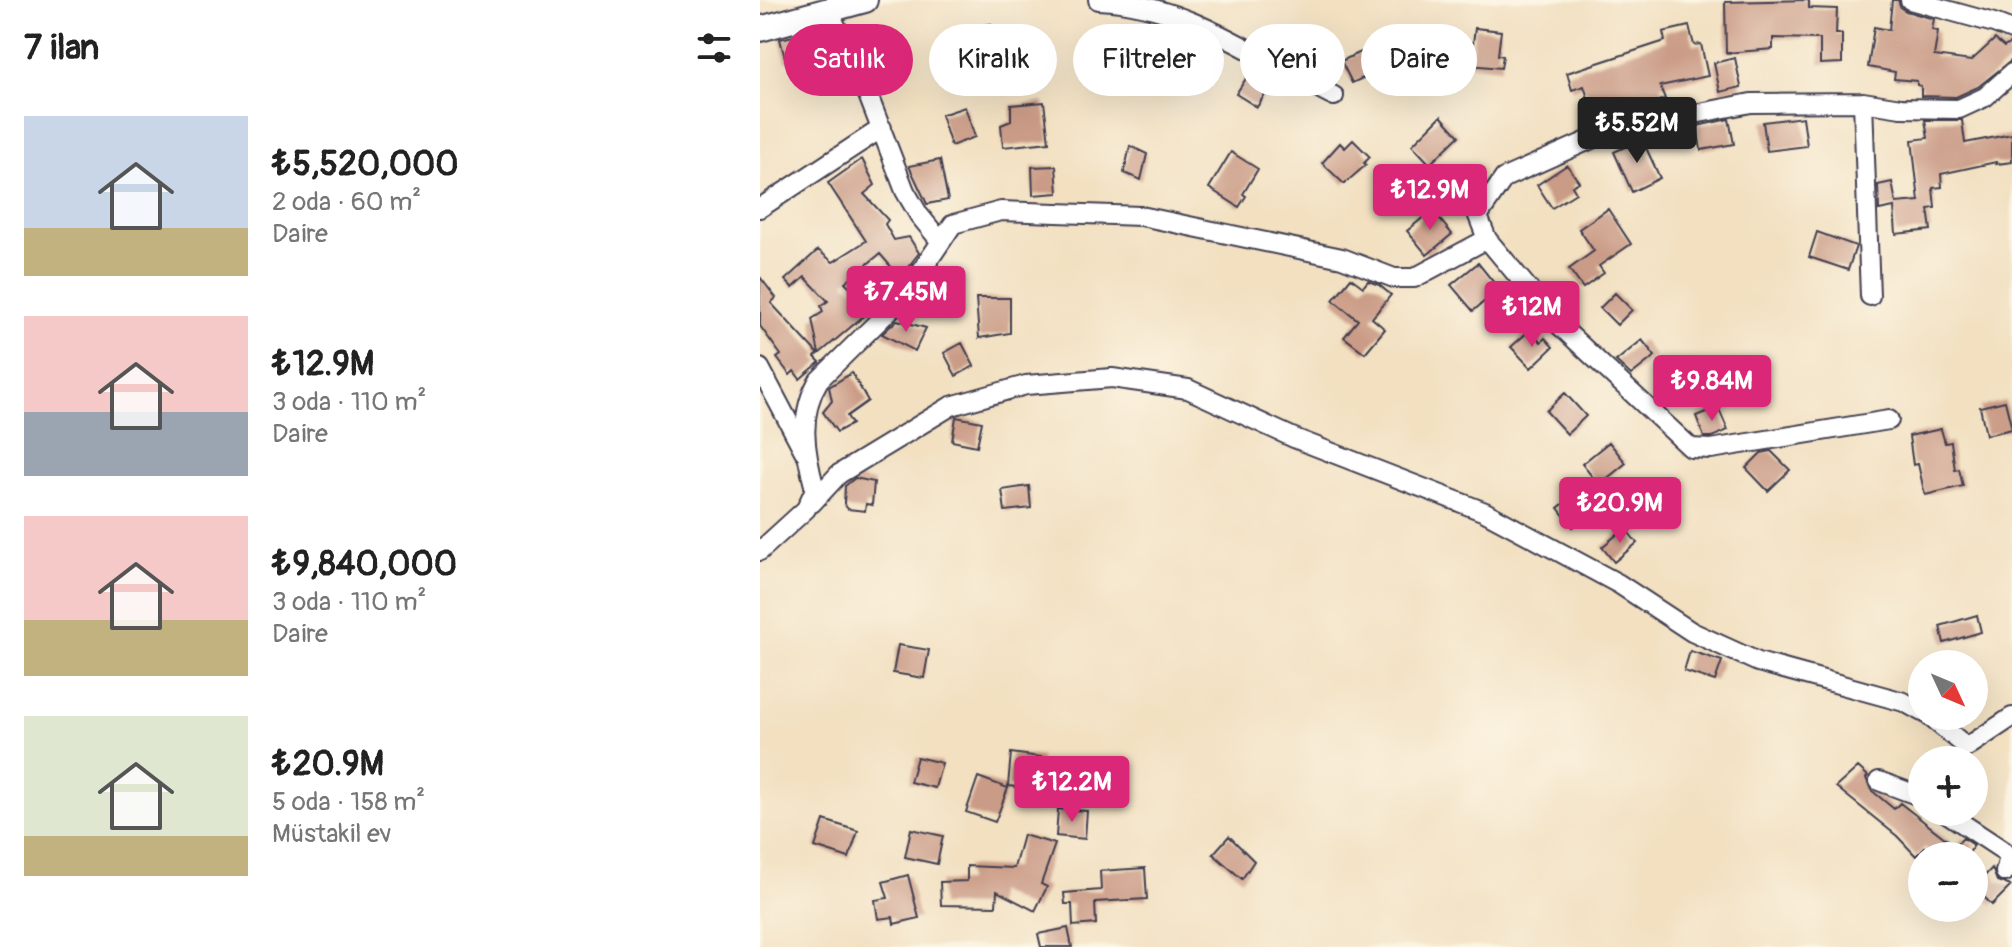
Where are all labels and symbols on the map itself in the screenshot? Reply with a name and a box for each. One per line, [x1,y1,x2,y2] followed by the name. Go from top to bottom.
[1572,97,1702,165] pin: ₺5.52M
[1365,164,1495,232] pin: ₺12.9M
[841,266,971,334] pin: ₺7.45M
[1485,281,1579,349] pin: ₺12M
[1647,355,1777,423] pin: ₺9.84M
[1555,477,1685,545] pin: ₺20.9M
[1908,650,1988,730] north arrow
[1007,756,1137,824] pin: ₺12.2M

